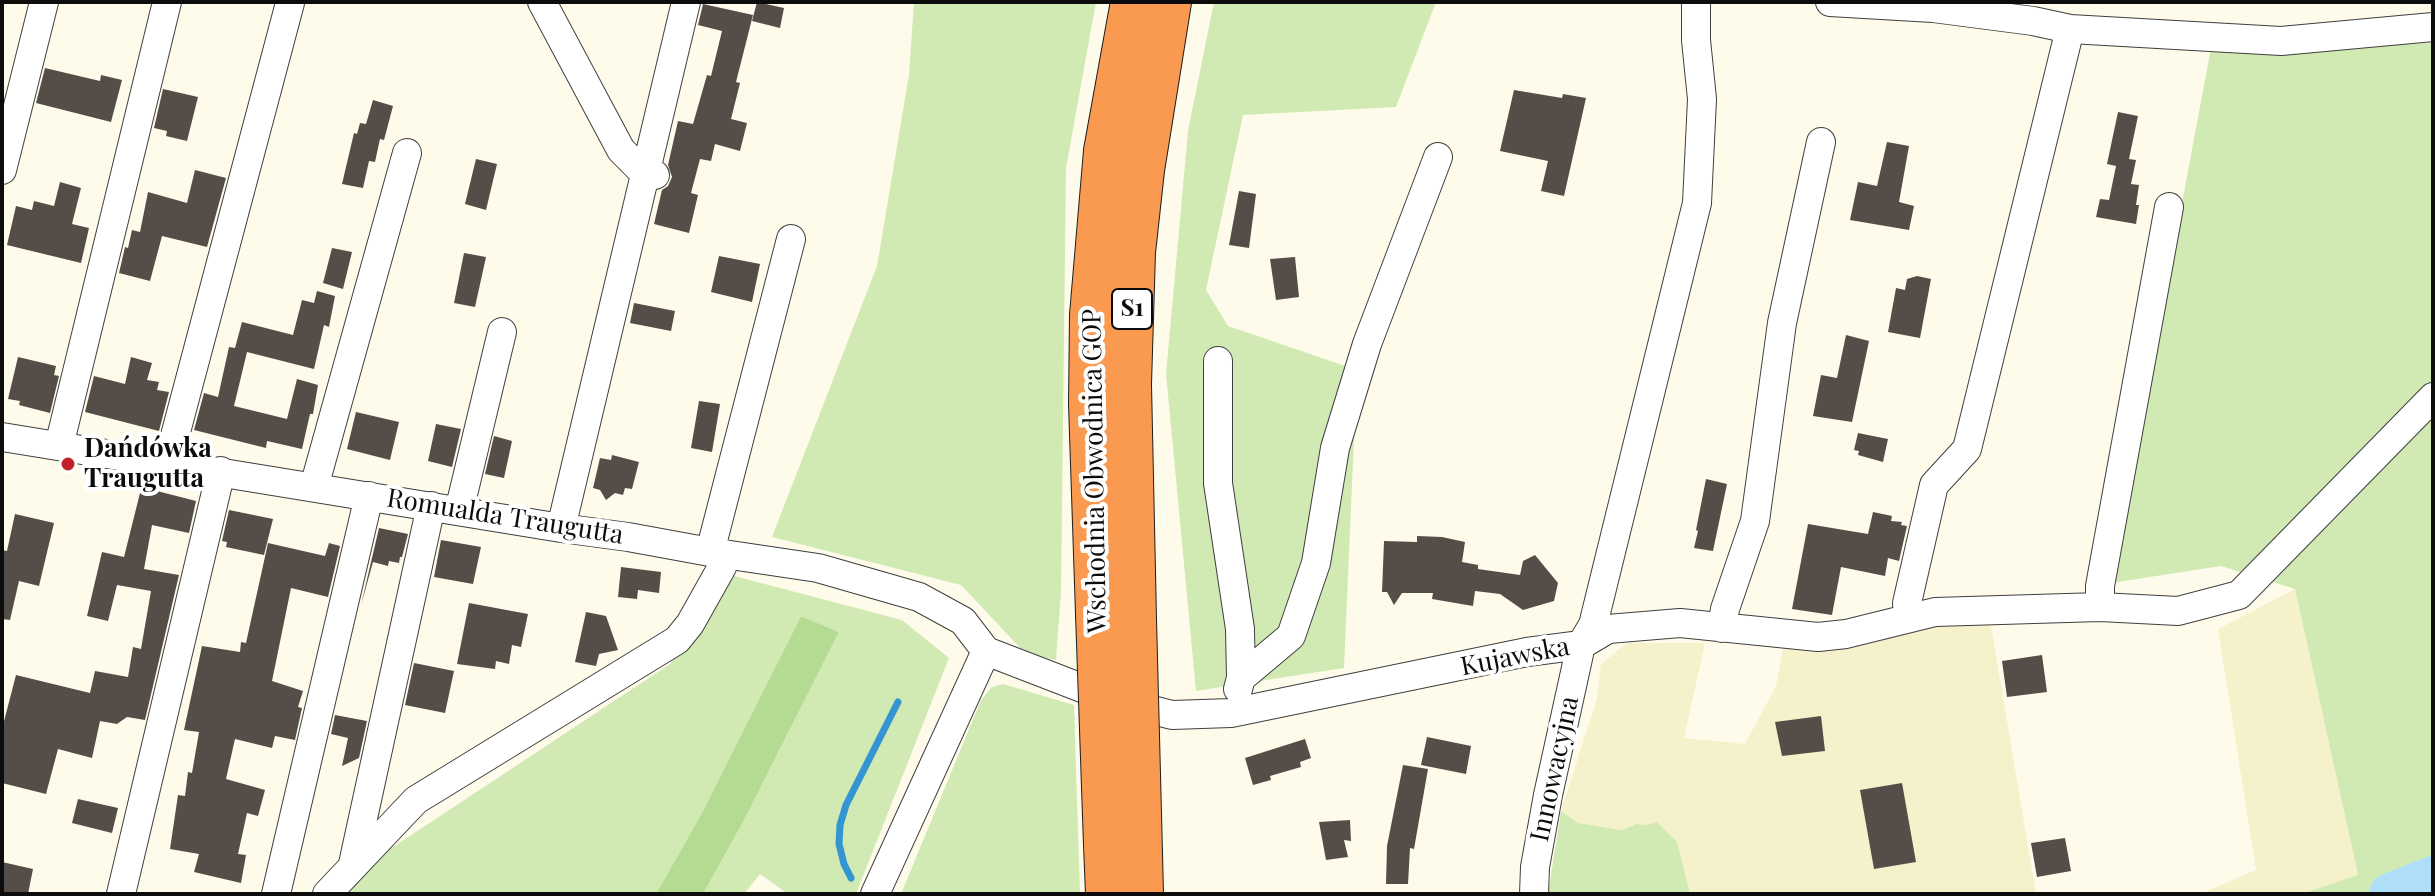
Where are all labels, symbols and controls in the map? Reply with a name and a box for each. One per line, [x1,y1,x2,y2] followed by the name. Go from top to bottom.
[1112,289,1152,329] road number: S1
[1077,309,1113,633] street label: Wschodnia Obwodnica GOP
[84,433,212,494] place label: Dańdówka Traugutta
[59,455,77,473] marker: Dańdówka Traugutta
[385,483,625,551] street label: Romualda Traugutta
[1458,631,1572,683] street label: Kujawska
[1524,693,1586,845] street label: Innowacyjna

